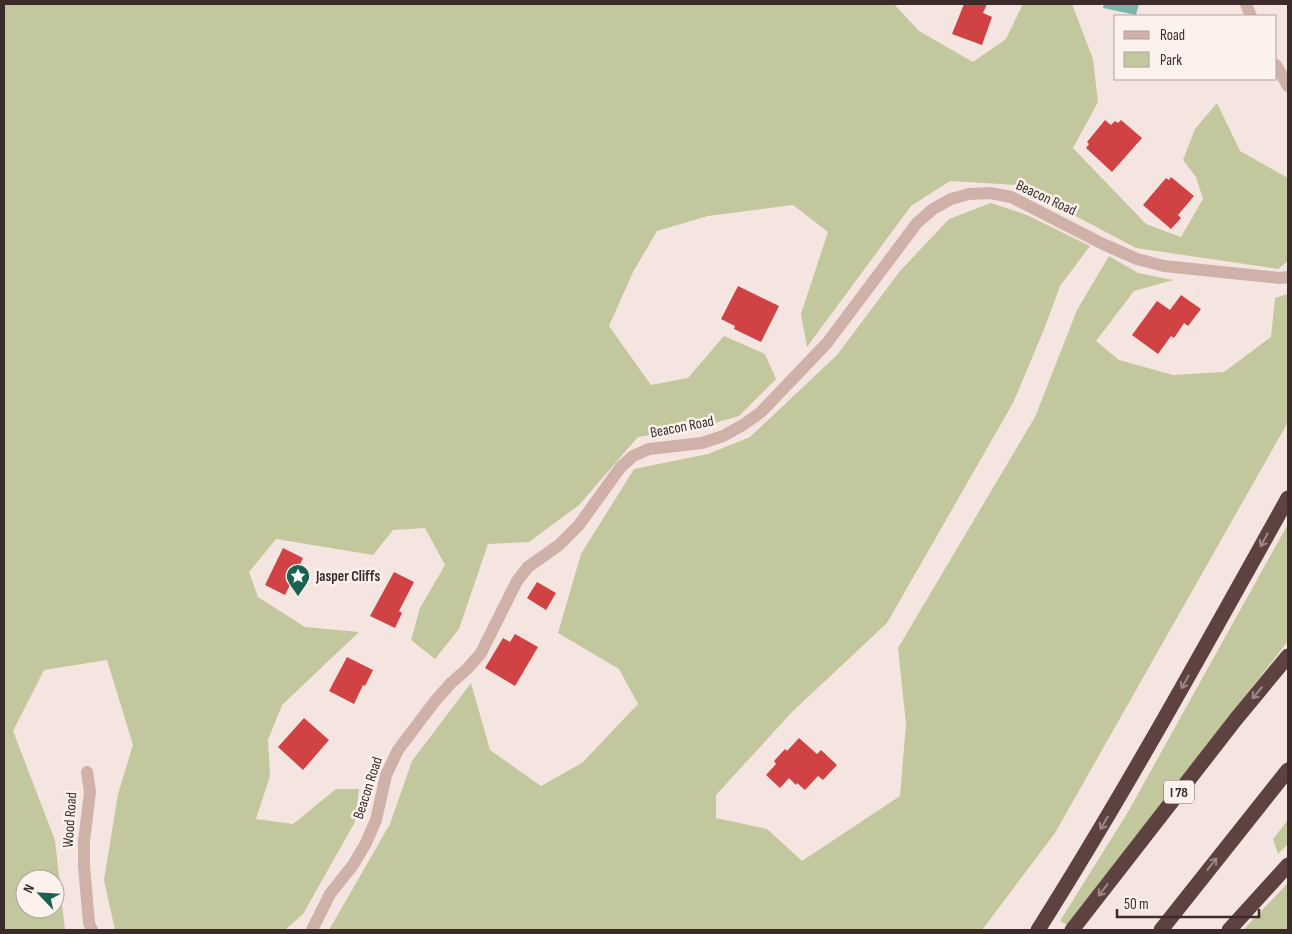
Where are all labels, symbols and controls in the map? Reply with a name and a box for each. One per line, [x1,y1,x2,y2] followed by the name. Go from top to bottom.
[1114,15,1277,80] legend
[1160,26,1185,45] text: Road
[1160,51,1182,70] text: Park
[1013,176,1079,220] street label: Beacon Road
[649,412,715,442] street label: Beacon Road
[1259,532,1269,547] one-way arrow
[285,563,311,597] place icon: Jasper Cliffs
[315,567,381,586] place label: Jasper Cliffs
[1179,674,1189,688] one-way arrow
[1252,686,1263,699] one-way arrow
[349,754,387,822] street label: Beacon Road
[1164,780,1194,804] road number: I 78
[59,792,81,848] street label: Wood Road
[1099,815,1109,830] one-way arrow
[1207,858,1218,871] one-way arrow
[15,869,65,919] north arrow
[19,882,38,896] text: N
[1098,883,1108,897] one-way arrow
[1117,886,1260,918] scale bar
[1124,895,1149,914] text: 50 m

